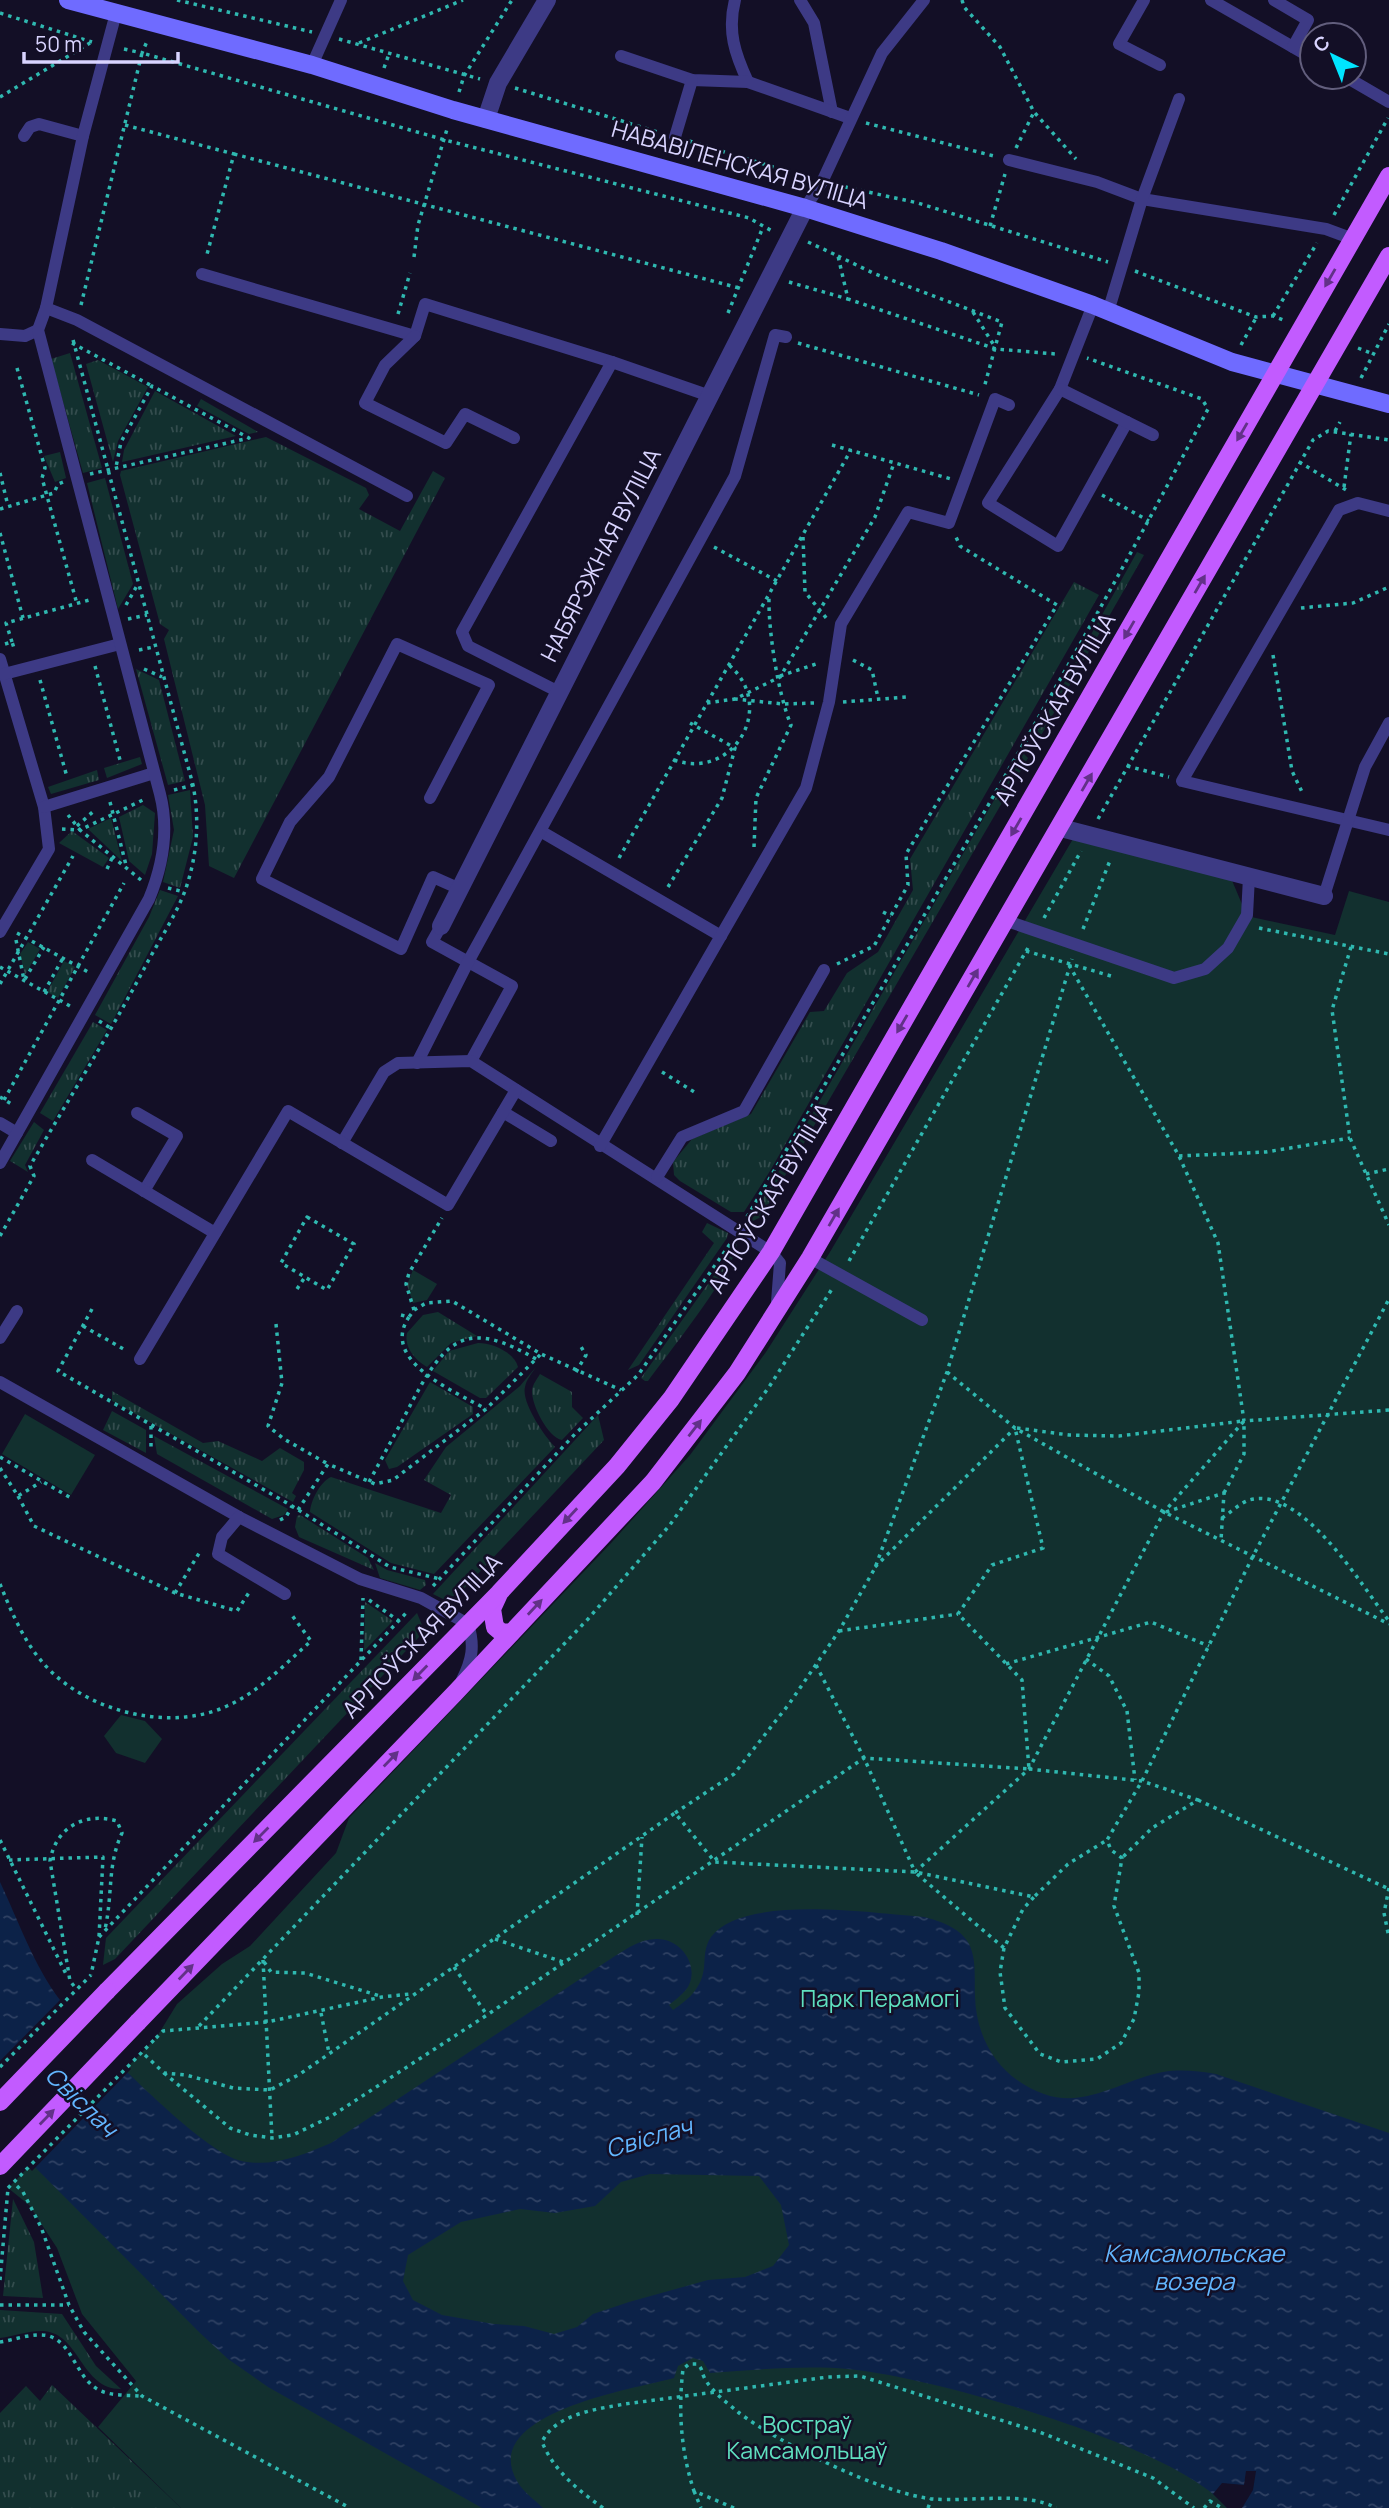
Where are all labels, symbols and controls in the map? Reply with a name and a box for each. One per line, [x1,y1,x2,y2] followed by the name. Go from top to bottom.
[24,21,178,65] scale bar
[1298,21,1368,91] north arrow
[1307,29,1335,58] text: С
[35,30,82,58] text: 50 m
[608,112,873,216] street label: НАВАВІЛЕНСКАЯ ВУЛІЦА
[1324,268,1336,287] one-way arrow
[1236,423,1248,442] one-way arrow
[532,442,668,667] street label: НАБЯРЭЖНАЯ ВУЛІЦА
[1194,574,1206,593] one-way arrow
[986,606,1123,811] street label: АРЛОЎСКАЯ ВУЛІЦА
[1123,620,1135,639] one-way arrow
[1081,772,1093,791] one-way arrow
[1010,817,1022,837] one-way arrow
[967,969,979,988] one-way arrow
[896,1015,908,1034] one-way arrow
[699,1096,839,1299] street label: АРЛОЎСКАЯ ВУЛІЦА
[828,1208,840,1227] one-way arrow
[687,1419,702,1437] one-way arrow
[563,1507,579,1524] one-way arrow
[334,1546,509,1725] street label: АРЛОЎСКАЯ ВУЛІЦА
[527,1599,543,1616] one-way arrow
[412,1665,428,1681] one-way arrow
[382,1751,398,1768] one-way arrow
[252,1827,269,1844] one-way arrow
[177,1964,193,1981] one-way arrow
[800,1982,960,2014] park label: Парк Перамогі
[39,2058,127,2145] water label: Свіслач
[39,2108,56,2125] one-way arrow
[601,2108,698,2165] water label: Свіслач
[1104,2236,1286,2297] water label: Камсамольскае возера
[727,2408,887,2466] park label: Востраў Камсамольцаў

